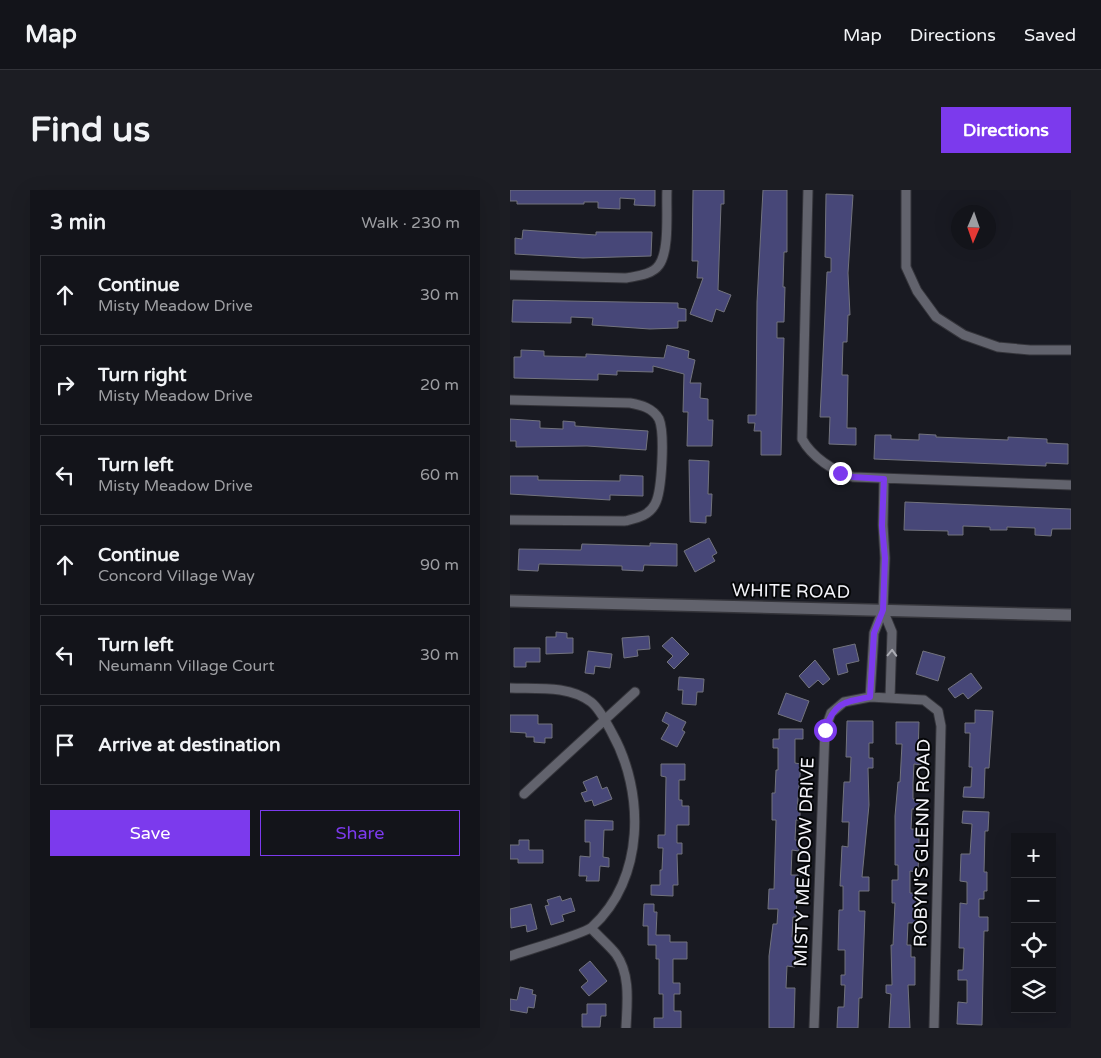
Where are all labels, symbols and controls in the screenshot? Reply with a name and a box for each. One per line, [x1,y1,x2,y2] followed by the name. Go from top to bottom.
[25,20,77,49] text: Map
[843,24,882,46] text: Map
[910,24,996,46] text: Directions
[1024,24,1076,46] text: Saved
[941,107,1071,153] button: Directions
[30,109,150,151] text: Find us
[951,205,996,250] north arrow
[50,210,106,235] text: 3 min
[361,213,460,233] text: Walk · 230 m
[98,274,180,296] text: Continue
[51,281,79,309] icon: ahead
[420,285,459,305] text: 30 m
[98,296,253,316] text: Misty Meadow Drive
[98,364,186,386] text: Turn right
[51,371,79,399] icon: right
[420,375,459,395] text: 20 m
[98,386,253,406] text: Misty Meadow Drive
[98,454,174,476] text: Turn left
[51,461,79,489] icon: left
[829,462,852,485] route end
[420,465,459,485] text: 60 m
[98,476,253,496] text: Misty Meadow Drive
[98,544,180,566] text: Continue
[51,551,79,579] icon: ahead
[420,555,459,575] text: 90 m
[98,566,255,586] text: Concord Village Way
[732,579,850,603] street label: WHITE ROAD
[98,634,174,656] text: Turn left
[51,641,79,669] icon: left
[420,645,459,665] text: 30 m
[886,649,897,657] one-way arrow
[98,656,275,676] text: Neumann Village Court
[814,719,837,742] route start
[51,731,79,759] icon: arrive
[98,734,281,756] text: Arrive at destination
[909,739,935,947] street label: ROBYN'S GLENN ROAD
[789,757,819,967] street label: MISTY MEADOW DRIVE
[50,810,250,856] button: Save
[260,810,460,856] button: Share
[1011,833,1056,1013] map controls
[1011,833,1056,878] button: +
[1011,878,1056,923] button: −
[1011,923,1056,968] button: locate
[1011,968,1056,1013] button: layers

